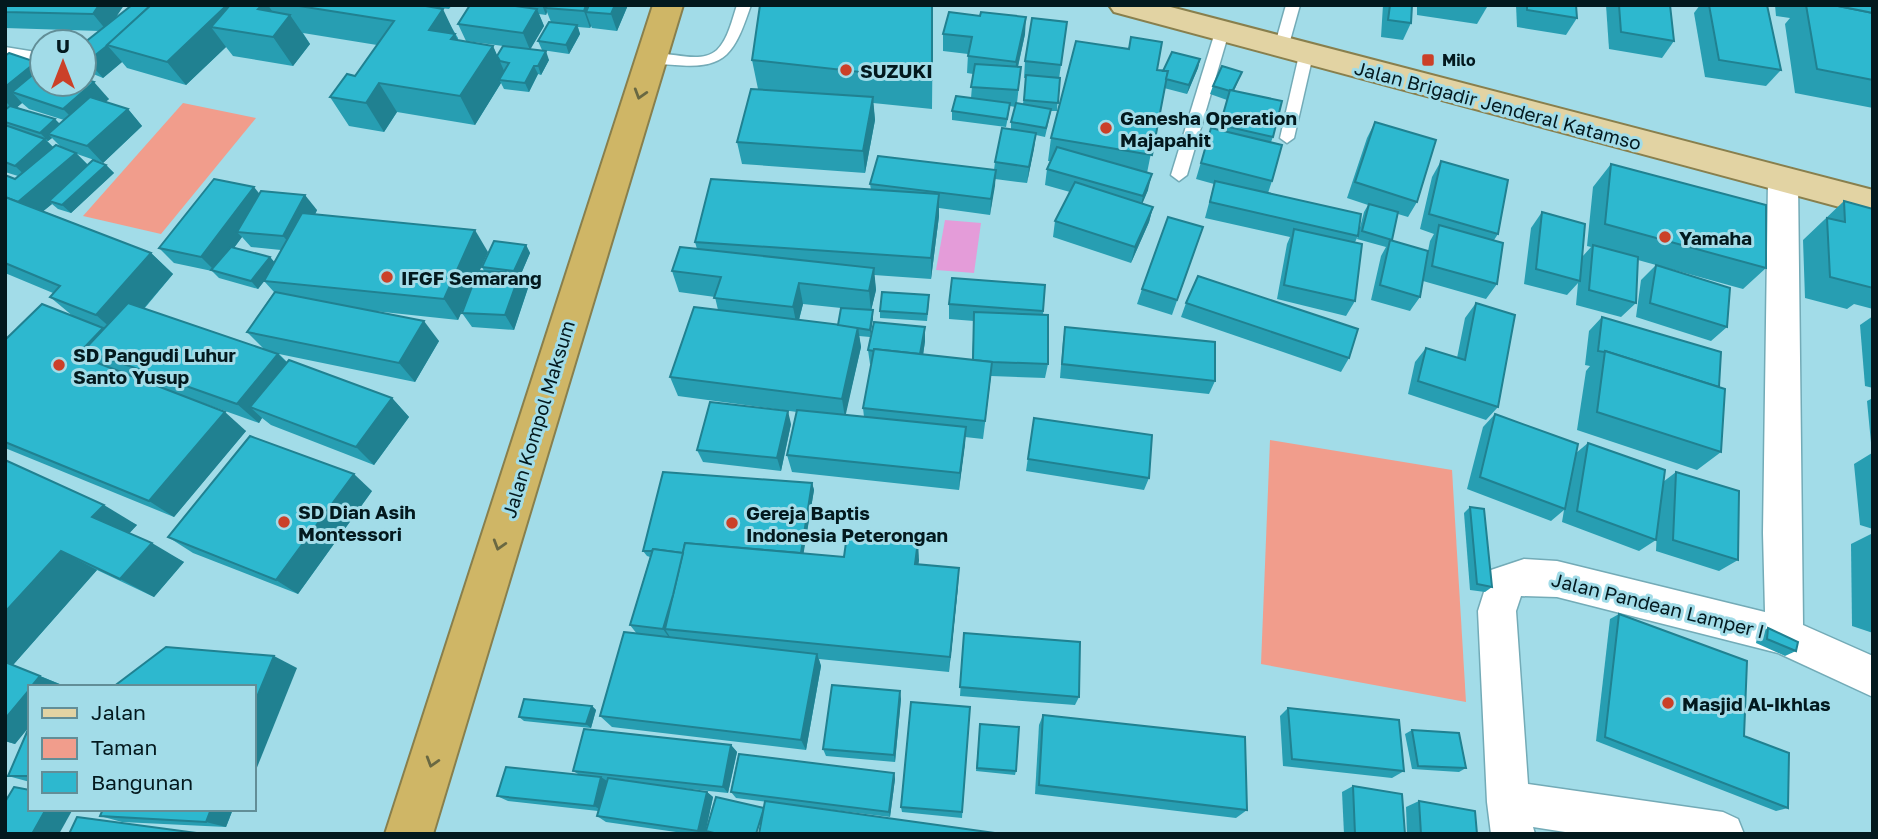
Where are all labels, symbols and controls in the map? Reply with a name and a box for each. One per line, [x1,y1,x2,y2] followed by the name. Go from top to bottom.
[28,28,98,98] north arrow
[56,34,70,57] text: U
[1442,50,1476,70] place label: Milo
[1420,52,1436,68] marker: Milo
[1352,56,1644,154] street label: Jalan Brigadir Jenderal Katamso
[860,59,933,82] place label: SUZUKI
[838,62,854,78] marker: SUZUKI
[633,87,648,99] one-way arrow
[1120,106,1297,151] place label: Ganesha Operation Majapahit
[1098,120,1114,136] marker: Ganesha Operation Majapahit
[1679,226,1752,249] place label: Yamaha
[1657,229,1673,245] marker: Yamaha
[401,266,542,289] place label: IFGF Semarang
[379,269,395,285] marker: IFGF Semarang
[497,317,579,521] street label: Jalan Kompol Maksum
[73,343,236,388] place label: SD Pangudi Luhur Santo Yusup
[51,357,67,373] marker: SD Pangudi Luhur Santo Yusup
[298,500,416,545] place label: SD Dian Asih Montessori
[746,501,948,546] place label: Gereja Baptis Indonesia Peterongan
[276,514,292,530] marker: SD Dian Asih Montessori
[724,515,740,531] marker: Gereja Baptis Indonesia Peterongan
[493,538,508,550] one-way arrow
[1549,567,1767,643] street label: Jalan Pandean Lamper I
[28,685,256,811] legend
[1682,692,1831,715] place label: Masjid Al-Ikhlas
[1660,695,1676,711] marker: Masjid Al-Ikhlas
[91,699,146,725] text: Jalan
[91,734,157,760] text: Taman
[425,756,440,768] one-way arrow
[91,769,193,795] text: Bangunan

